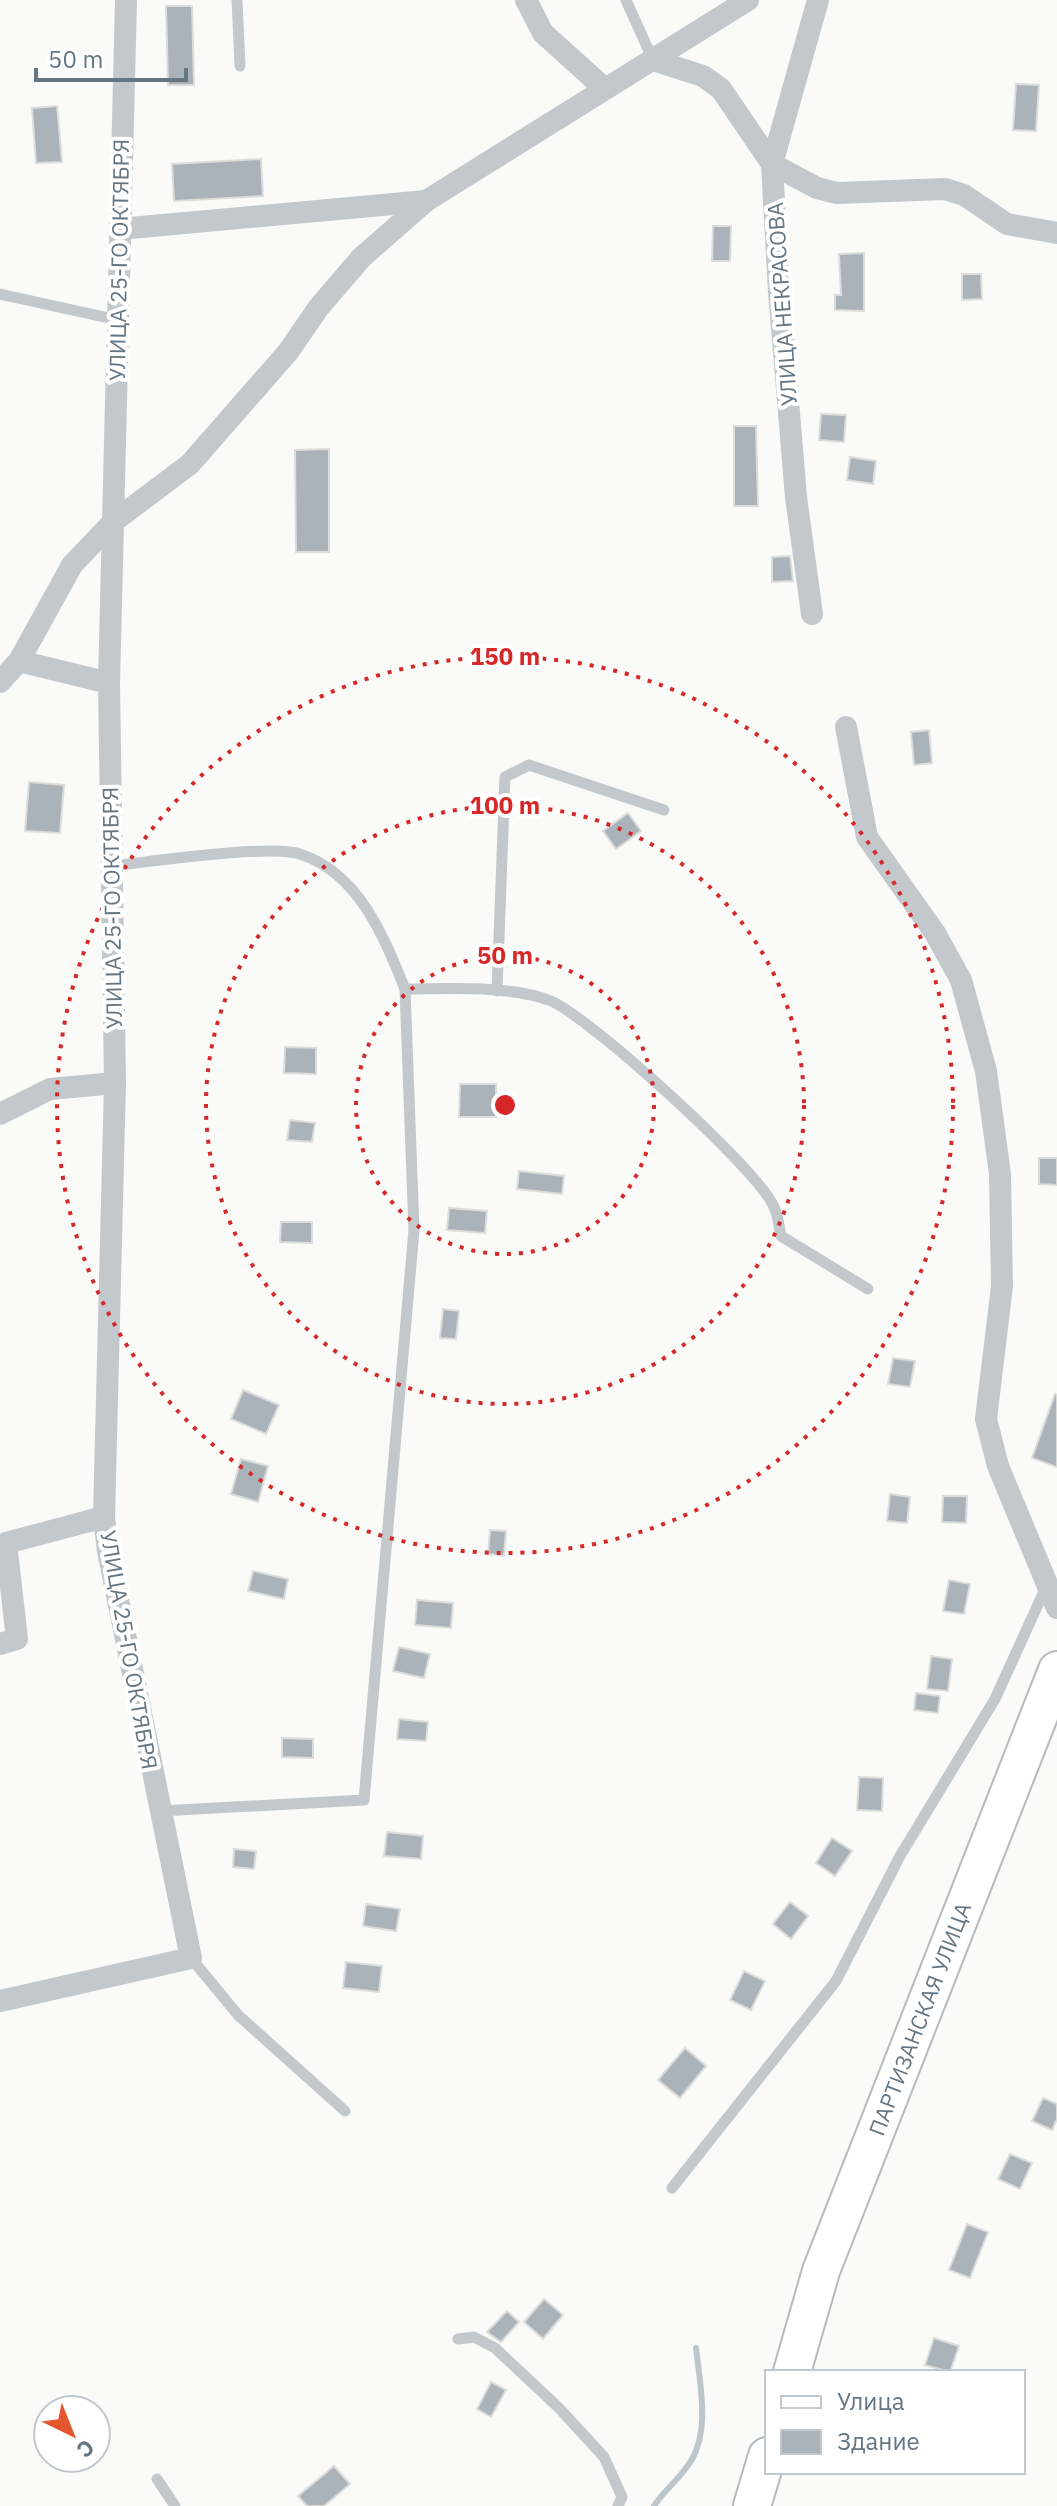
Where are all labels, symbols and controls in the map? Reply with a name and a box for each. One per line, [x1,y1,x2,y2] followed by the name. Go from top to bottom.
[36,32,186,82] scale bar
[48,43,103,75] text: 50 m
[102,139,135,381] street label: УЛИЦА 25-ГО ОКТЯБРЯ
[760,201,803,407] street label: УЛИЦА НЕКРАСОВА
[470,640,540,672] text: 150 m
[95,787,128,1029] street label: УЛИЦА 25-ГО ОКТЯБРЯ
[470,789,540,821] text: 100 m
[477,939,533,971] text: 50 m
[491,1091,519,1119] centre of rings
[94,1528,165,1772] street label: УЛИЦА 25-ГО ОКТЯБРЯ
[862,1898,977,2140] street label: ПАРТИЗАНСКАЯ УЛИЦА
[765,2370,1025,2474] legend
[837,2385,905,2417] text: Улица
[32,2394,112,2474] north arrow
[837,2425,920,2457] text: Здание
[71,2434,101,2464] text: С

